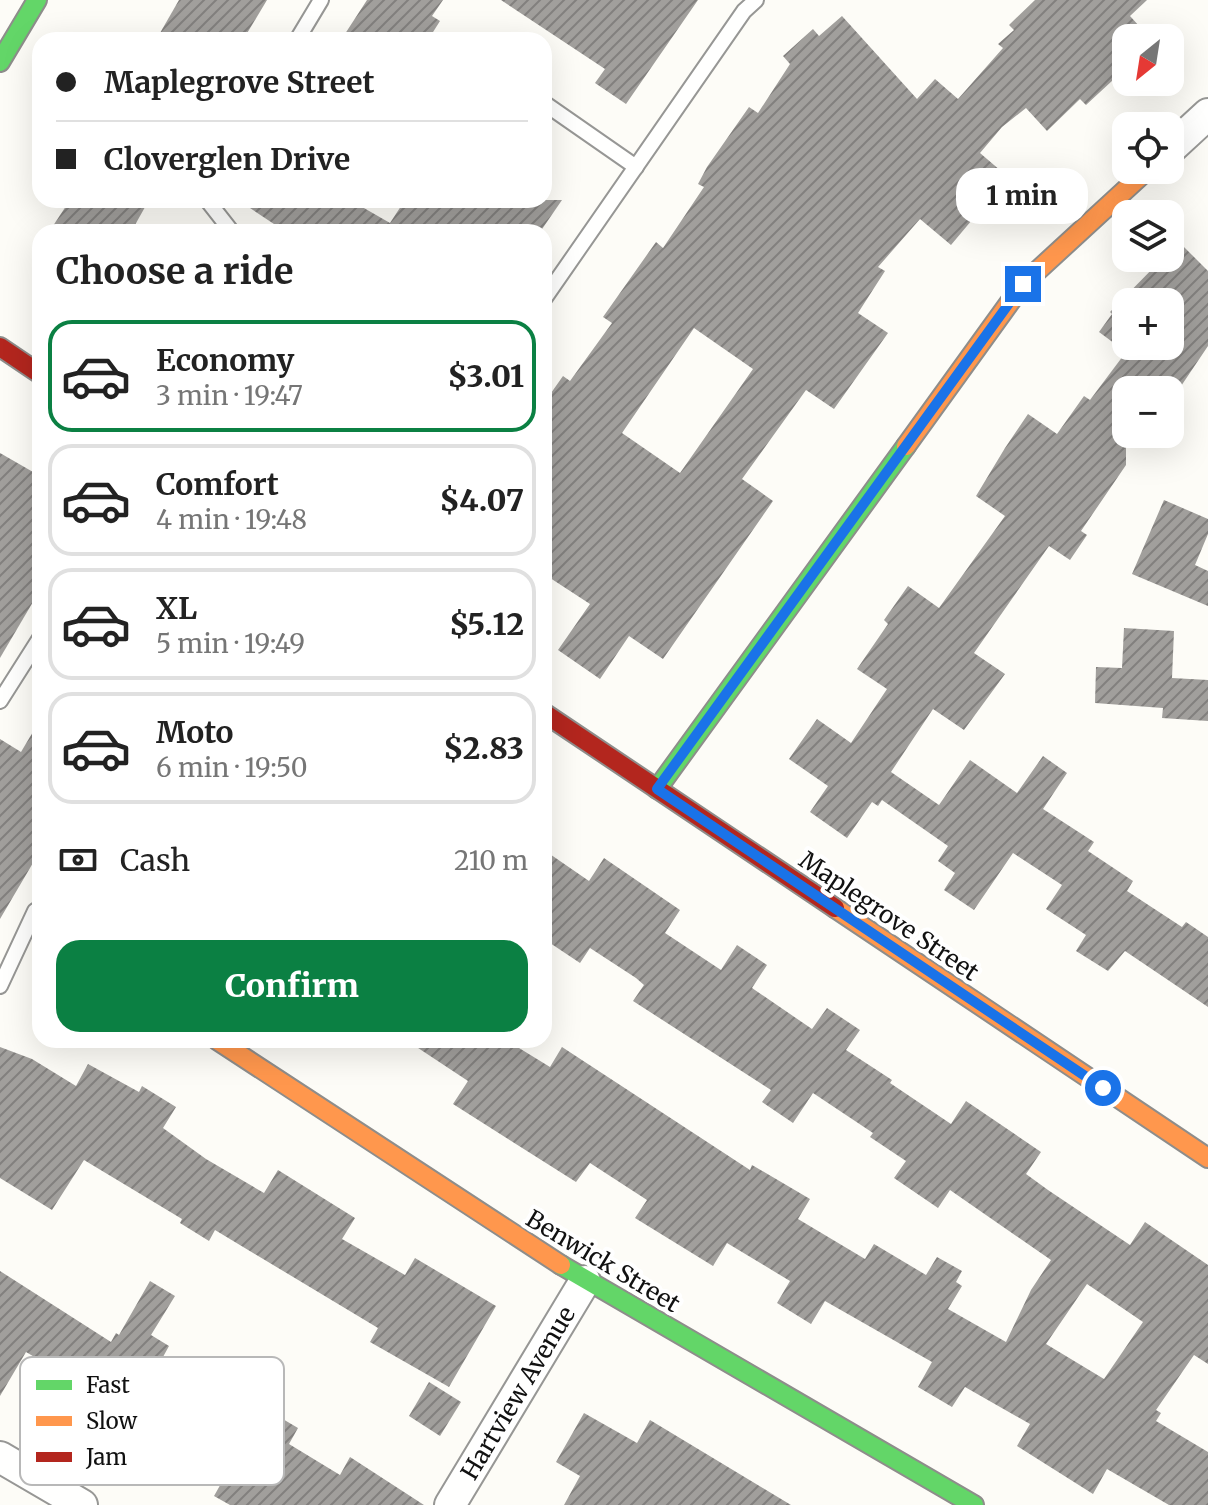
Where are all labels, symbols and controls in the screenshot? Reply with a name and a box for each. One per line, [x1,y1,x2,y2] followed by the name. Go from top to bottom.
[1112,24,1184,96] north arrow
[1112,24,1184,448] map controls
[104,63,375,101] text: Maplegrove Street
[1112,112,1184,184] button: locate
[104,140,350,178] text: Cloverglen Drive
[957,168,1089,224] callout: 1 min
[986,179,1058,212] text: 1 min
[1112,200,1184,272] button: layers
[56,249,293,294] text: Choose a ride
[1005,266,1041,302] route end
[1112,288,1184,360] button: +
[60,340,132,412] icon: car
[156,341,294,379] text: Economy
[447,357,524,395] text: $3.01
[1112,376,1184,448] button: −
[156,379,303,412] text: 3 min · 19:47
[60,464,132,536] icon: car
[156,465,279,503] text: Comfort
[440,481,524,519] text: $4.07
[156,503,307,536] text: 4 min · 19:48
[60,588,132,660] icon: car
[156,589,197,627] text: XL
[449,605,524,643] text: $5.12
[156,627,305,660] text: 5 min · 19:49
[60,712,132,784] icon: car
[156,713,234,751] text: Moto
[443,729,524,767] text: $2.83
[156,751,308,784] text: 6 min · 19:50
[56,838,100,882] icon: cash
[120,841,190,879] text: Cash
[454,844,528,877] text: 210 m
[793,844,985,988] street label: Maplegrove Street
[56,940,528,1032] button: Confirm
[1085,1070,1121,1106] route start
[520,1203,686,1319] street label: Benwick Street
[454,1301,582,1485] street label: Hartview Avenue
[20,1357,284,1485] legend
[86,1371,130,1399] text: Fast
[86,1407,137,1435] text: Slow
[85,1443,127,1471] text: Jam

